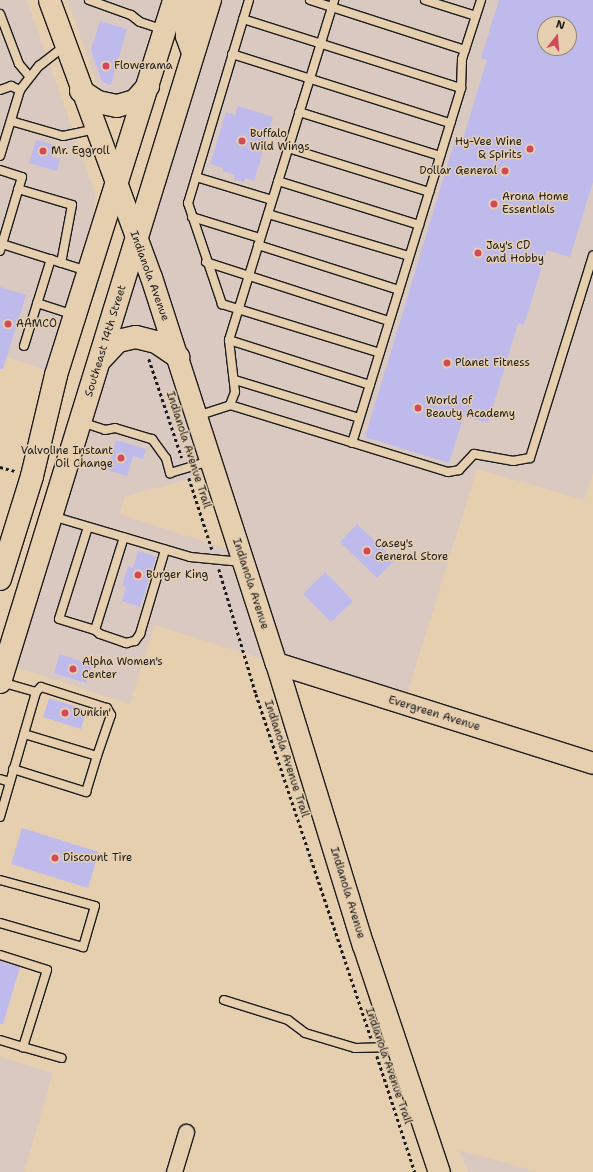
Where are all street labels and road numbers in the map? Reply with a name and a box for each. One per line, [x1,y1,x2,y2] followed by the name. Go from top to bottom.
[127,229,171,323] street label: Indianola Avenue
[83,283,129,399] street label: Southeast 14th Street
[163,390,213,510] street label: Indianola Avenue Trail
[229,537,271,631] street label: Indianola Avenue
[386,694,482,734] street label: Evergreen Avenue
[261,699,311,819] street label: Indianola Avenue Trail
[327,846,367,940] street label: Indianola Avenue
[362,1006,414,1126] street label: Indianola Avenue Trail

